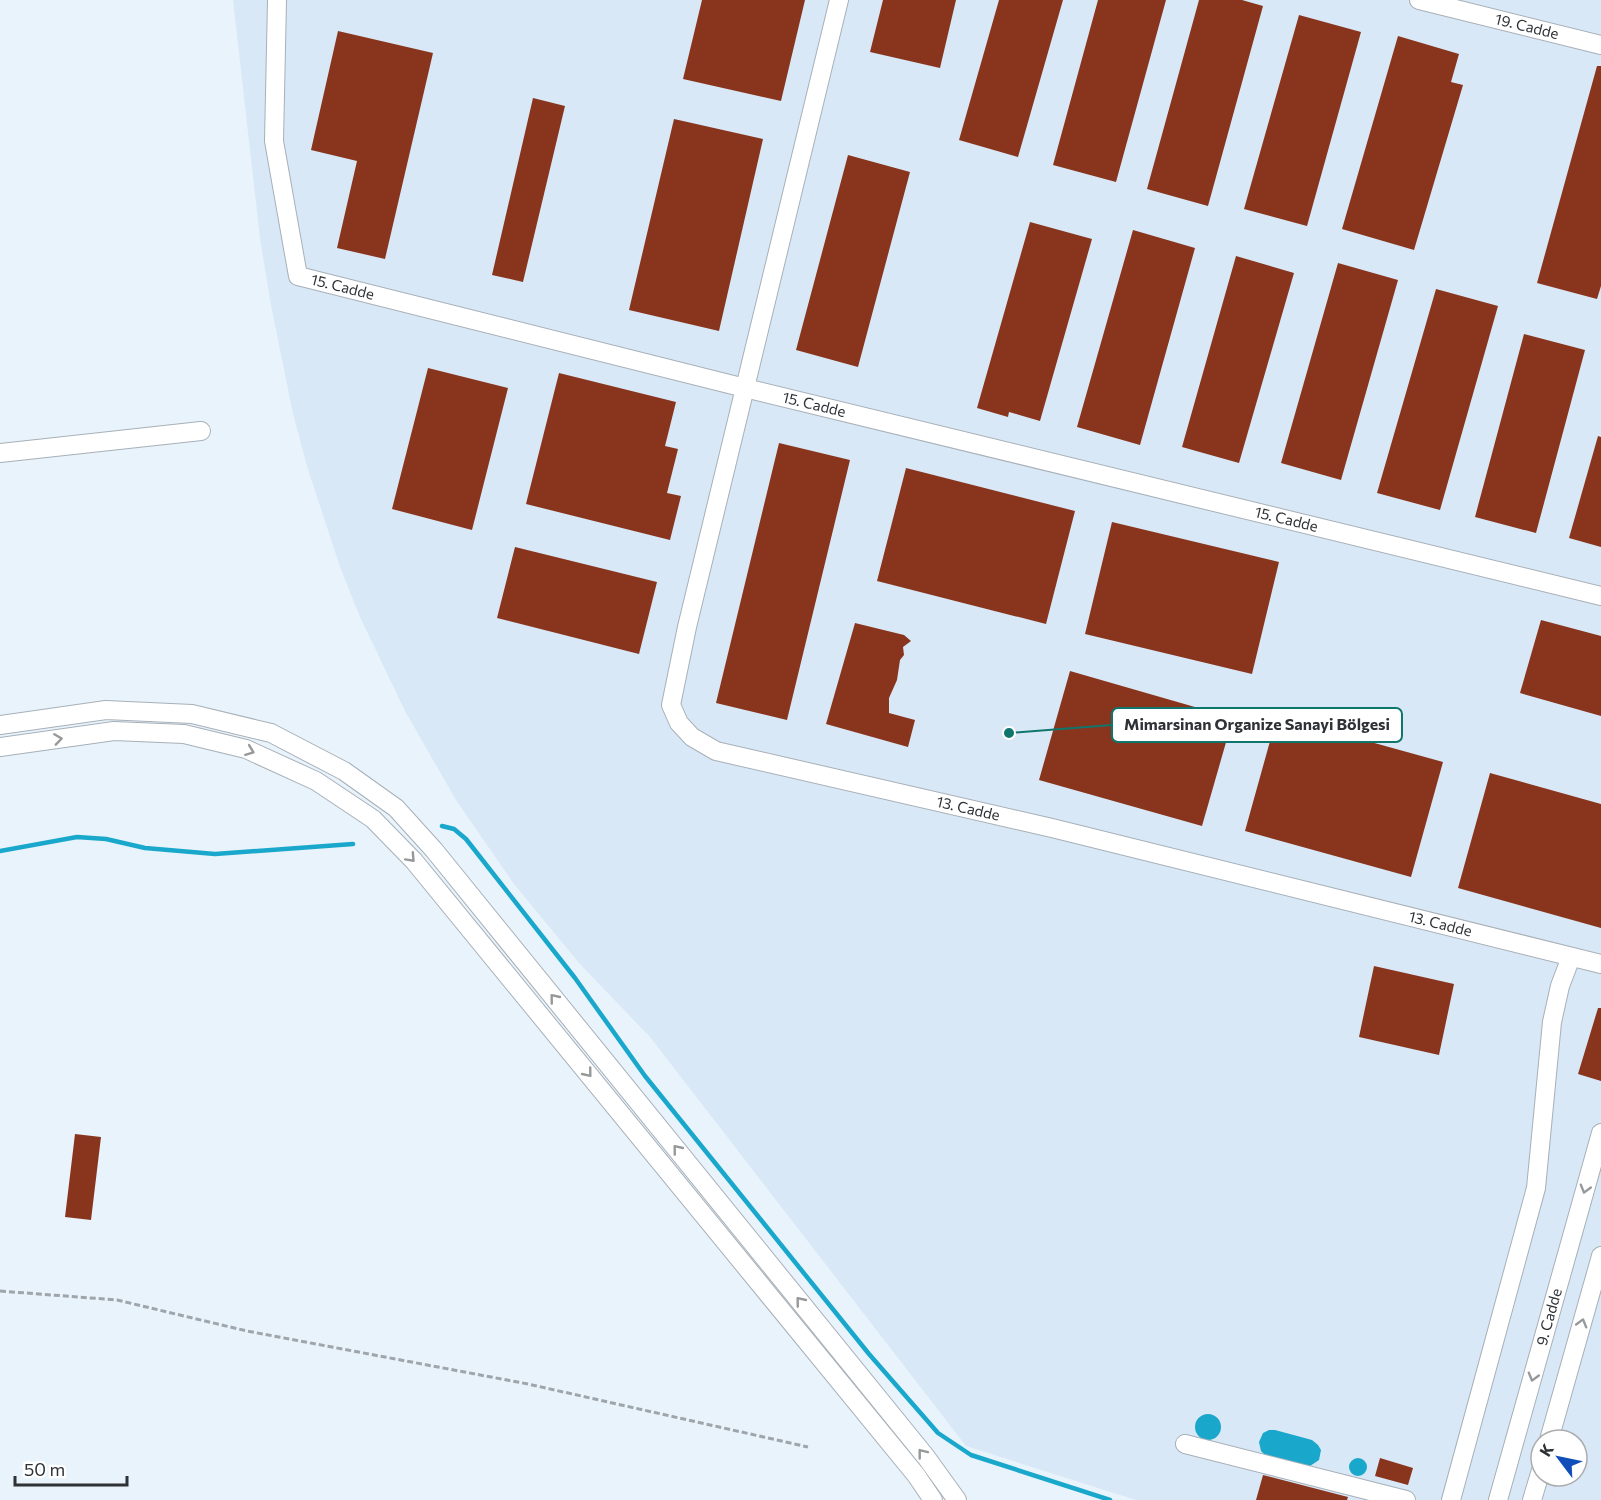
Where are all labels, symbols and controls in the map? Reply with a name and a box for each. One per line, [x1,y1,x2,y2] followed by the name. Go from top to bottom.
[1493,9,1561,42] street label: 19. Cadde
[309,270,376,303] street label: 15. Cadde
[781,387,848,420] street label: 15. Cadde
[1253,502,1320,535] street label: 15. Cadde
[1112,708,1402,742] callout: Mimarsinan Organize Sanayi Bölgesi
[1124,714,1390,733] text: Mimarsinan Organize Sanayi Bölgesi
[53,734,63,746] one-way arrow
[244,744,255,756] one-way arrow
[935,792,1002,824] street label: 13. Cadde
[404,851,415,861] one-way arrow
[1407,907,1474,940] street label: 13. Cadde
[551,994,562,1005] one-way arrow
[580,1066,591,1077] one-way arrow
[673,1145,684,1156] one-way arrow
[1580,1183,1592,1194] one-way arrow
[1532,1286,1565,1347] street label: 9. Cadde
[796,1297,807,1308] one-way arrow
[1575,1318,1587,1329] one-way arrow
[1528,1371,1540,1382] one-way arrow
[1529,1428,1589,1488] north arrow
[1535,1440,1557,1460] text: K
[919,1448,930,1459] one-way arrow
[15,1449,128,1487] scale bar
[24,1458,65,1480] text: 50 m

